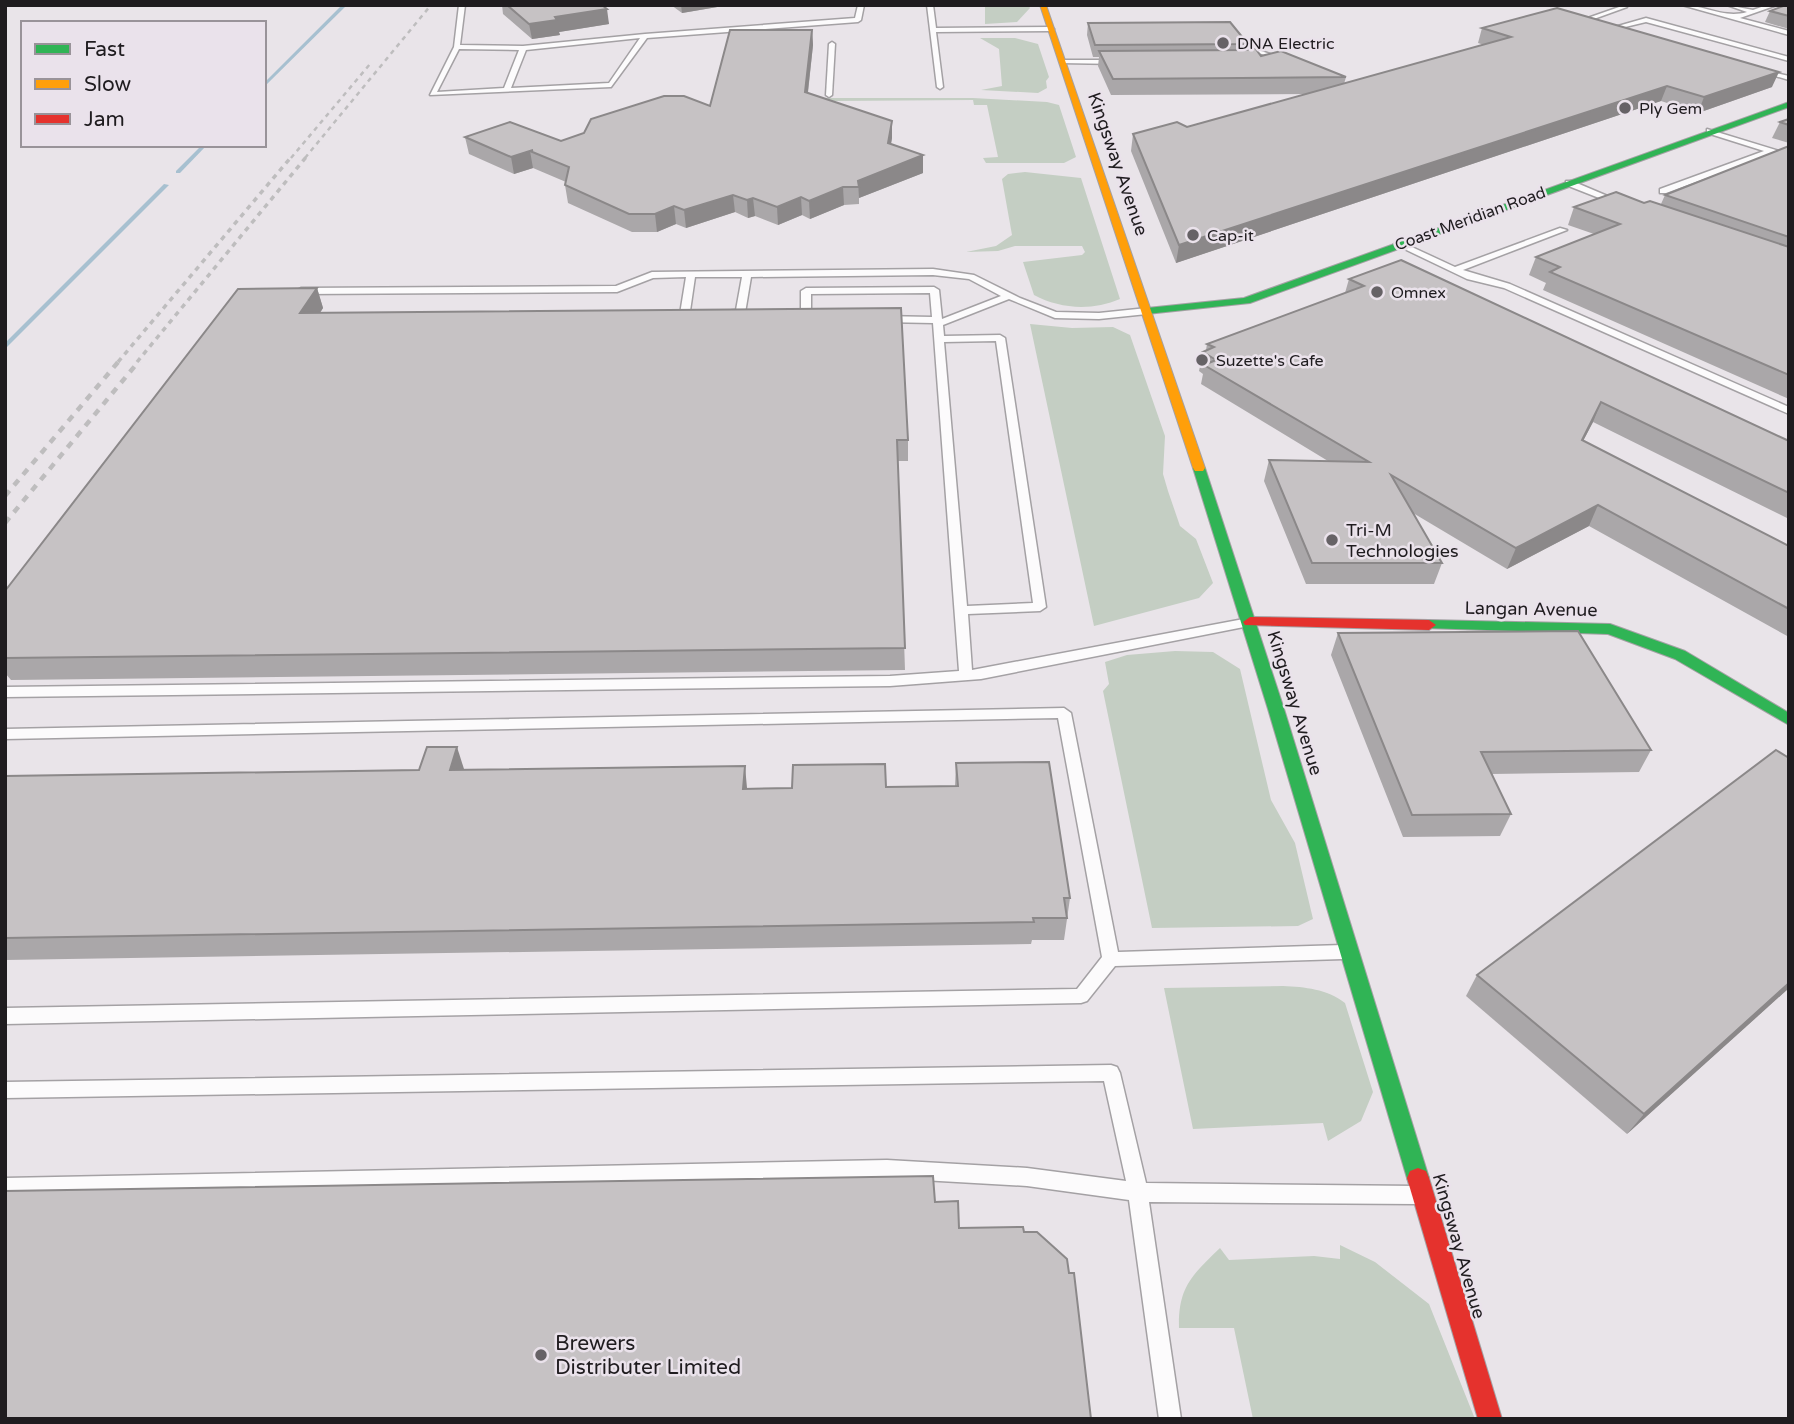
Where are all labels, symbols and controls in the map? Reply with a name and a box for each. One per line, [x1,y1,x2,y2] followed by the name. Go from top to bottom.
[21,21,266,147] legend
[1237,34,1335,54] place label: DNA Electric
[1215,35,1231,51] marker: DNA Electric
[84,37,125,62] text: Fast
[84,72,132,97] text: Slow
[1083,89,1153,239] street label: Kingsway Avenue
[1639,99,1702,119] place label: Ply Gem
[1617,100,1633,116] marker: Ply Gem
[84,107,125,132] text: Jam
[1392,182,1548,256] street label: Coast Meridian Road
[1207,226,1254,246] place label: Cap-it
[1185,227,1201,243] marker: Cap-it
[1391,283,1446,303] place label: Omnex
[1369,284,1385,300] marker: Omnex
[1216,351,1324,371] place label: Suzette's Cafe
[1194,352,1210,368] marker: Suzette's Cafe
[1346,519,1459,562] place label: Tri-M Technologies
[1324,532,1340,548] marker: Tri-M Technologies
[1464,597,1598,621] street label: Langan Avenue
[1263,628,1327,778] street label: Kingsway Avenue
[1428,1171,1490,1321] street label: Kingsway Avenue
[555,1331,741,1380] place label: Brewers Distributer Limited
[533,1347,549,1363] marker: Brewers Distributer Limited

